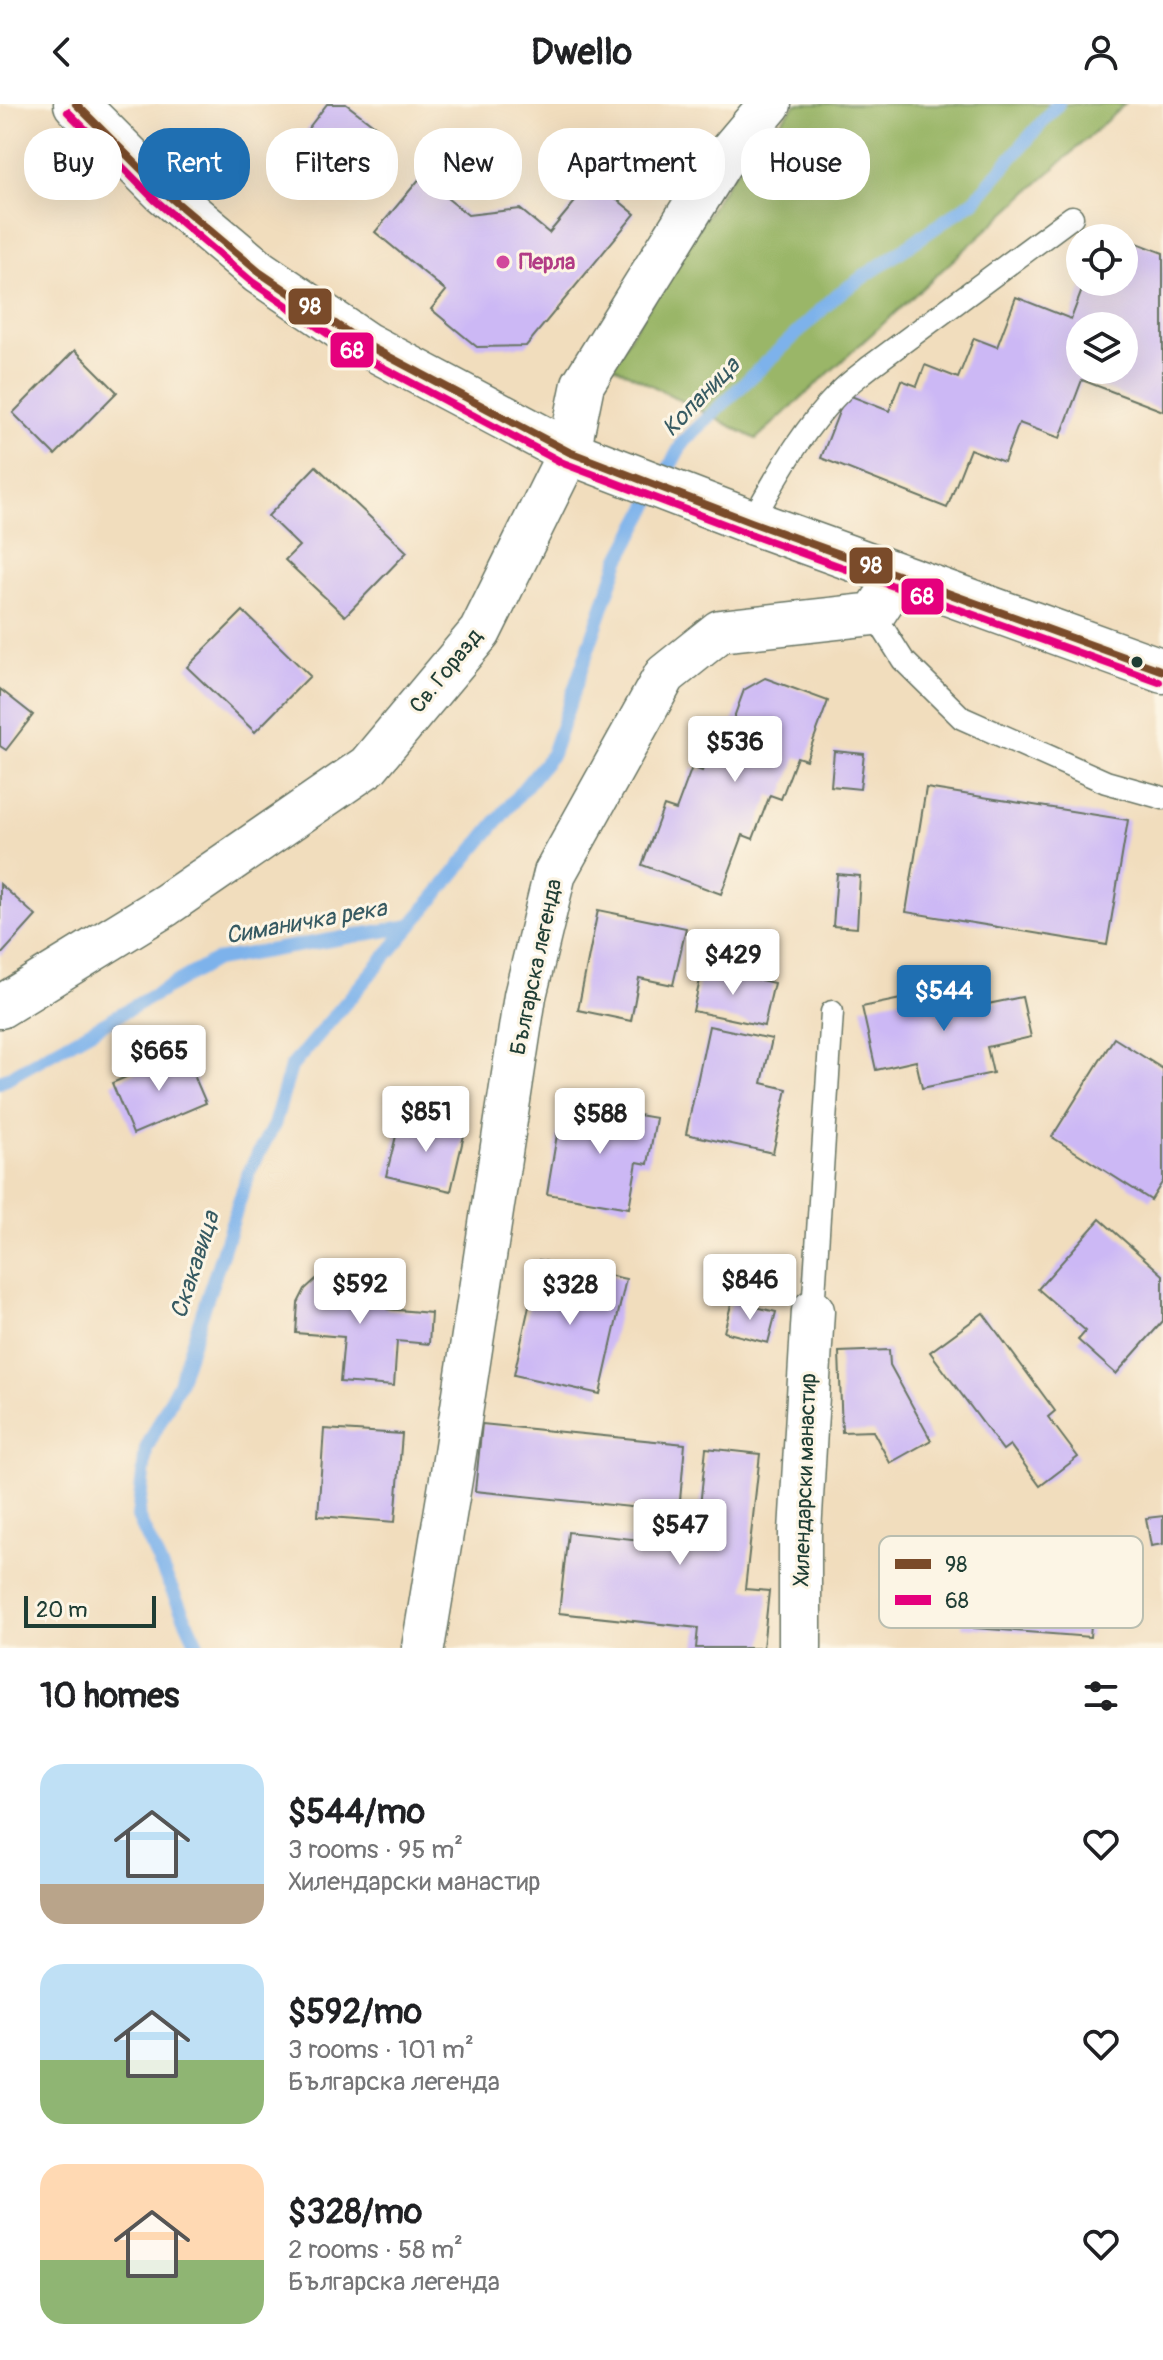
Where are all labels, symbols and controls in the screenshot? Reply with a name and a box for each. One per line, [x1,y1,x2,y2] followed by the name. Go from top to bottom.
[40,30,84,74] icon: back
[531,30,632,75] text: Dwello
[1079,30,1123,74] icon: person
[24,128,122,200] chip: Buy
[138,128,250,200] chip: Rent
[266,128,398,200] chip: Filters
[414,128,522,200] chip: New
[538,128,725,200] chip: Apartment
[741,128,870,200] chip: House
[1066,224,1138,384] map controls
[1066,224,1138,296] button: locate
[519,248,575,276] place label: Перла
[494,253,512,271] marker: Перла
[287,287,333,326] line badge: 98
[299,293,321,321] text: 98
[1066,312,1138,384] button: layers
[329,331,375,369] line badge: 68
[340,337,364,365] text: 68
[656,350,747,443] water label: Копаница
[848,546,894,585] line badge: 98
[860,552,882,580] text: 98
[900,577,945,616] line badge: 68
[910,583,934,611] text: 68
[403,623,489,719] street label: Св. Горазд
[1129,654,1145,670] unlabelled marker
[688,716,782,784] pin: $536
[706,726,764,758] text: $536
[504,876,568,1058] street label: Българска легенда
[223,893,390,950] water label: Симаничка река
[686,929,780,997] pin: $429
[704,939,762,971] text: $429
[897,965,991,1033] pin: $544
[915,975,973,1007] text: $544
[112,1025,206,1093] pin: $665
[130,1035,188,1067] text: $665
[379,1086,473,1154] pin: $851
[553,1088,647,1156] pin: $588
[400,1096,452,1128] text: $851
[573,1098,627,1130] text: $588
[164,1206,226,1322] water label: Скакавица
[703,1254,797,1322] pin: $846
[313,1258,407,1326] pin: $592
[523,1259,617,1327] pin: $328
[721,1264,779,1296] text: $846
[332,1268,388,1300] text: $592
[542,1269,598,1301] text: $328
[787,1373,823,1587] street label: Хилендарски манастир
[633,1499,727,1567] pin: $547
[651,1509,709,1541] text: $547
[879,1536,1143,1628] legend
[945,1551,967,1579] text: 98
[945,1587,969,1615] text: 68
[24,1592,156,1628] scale bar
[36,1596,88,1624] text: 20 m
[1079,1674,1123,1718] icon: filters
[40,1675,179,1718] text: 10 homes
[288,1791,425,1834] text: $544/mo
[104,1796,200,1892] icon: home
[1079,1822,1123,1866] icon: heart
[288,1834,463,1866] text: 3 rooms · 95 m²
[288,1866,541,1898] text: Хилендарски манастир
[288,1991,422,2034] text: $592/mo
[104,1996,200,2092] icon: home
[1079,2022,1123,2066] icon: heart
[288,2034,474,2066] text: 3 rooms · 101 m²
[288,2066,500,2098] text: Българска легенда
[288,2191,422,2234] text: $328/mo
[104,2196,200,2292] icon: home
[1079,2222,1123,2266] icon: heart
[288,2234,463,2266] text: 2 rooms · 58 m²
[288,2266,500,2298] text: Българска легенда

